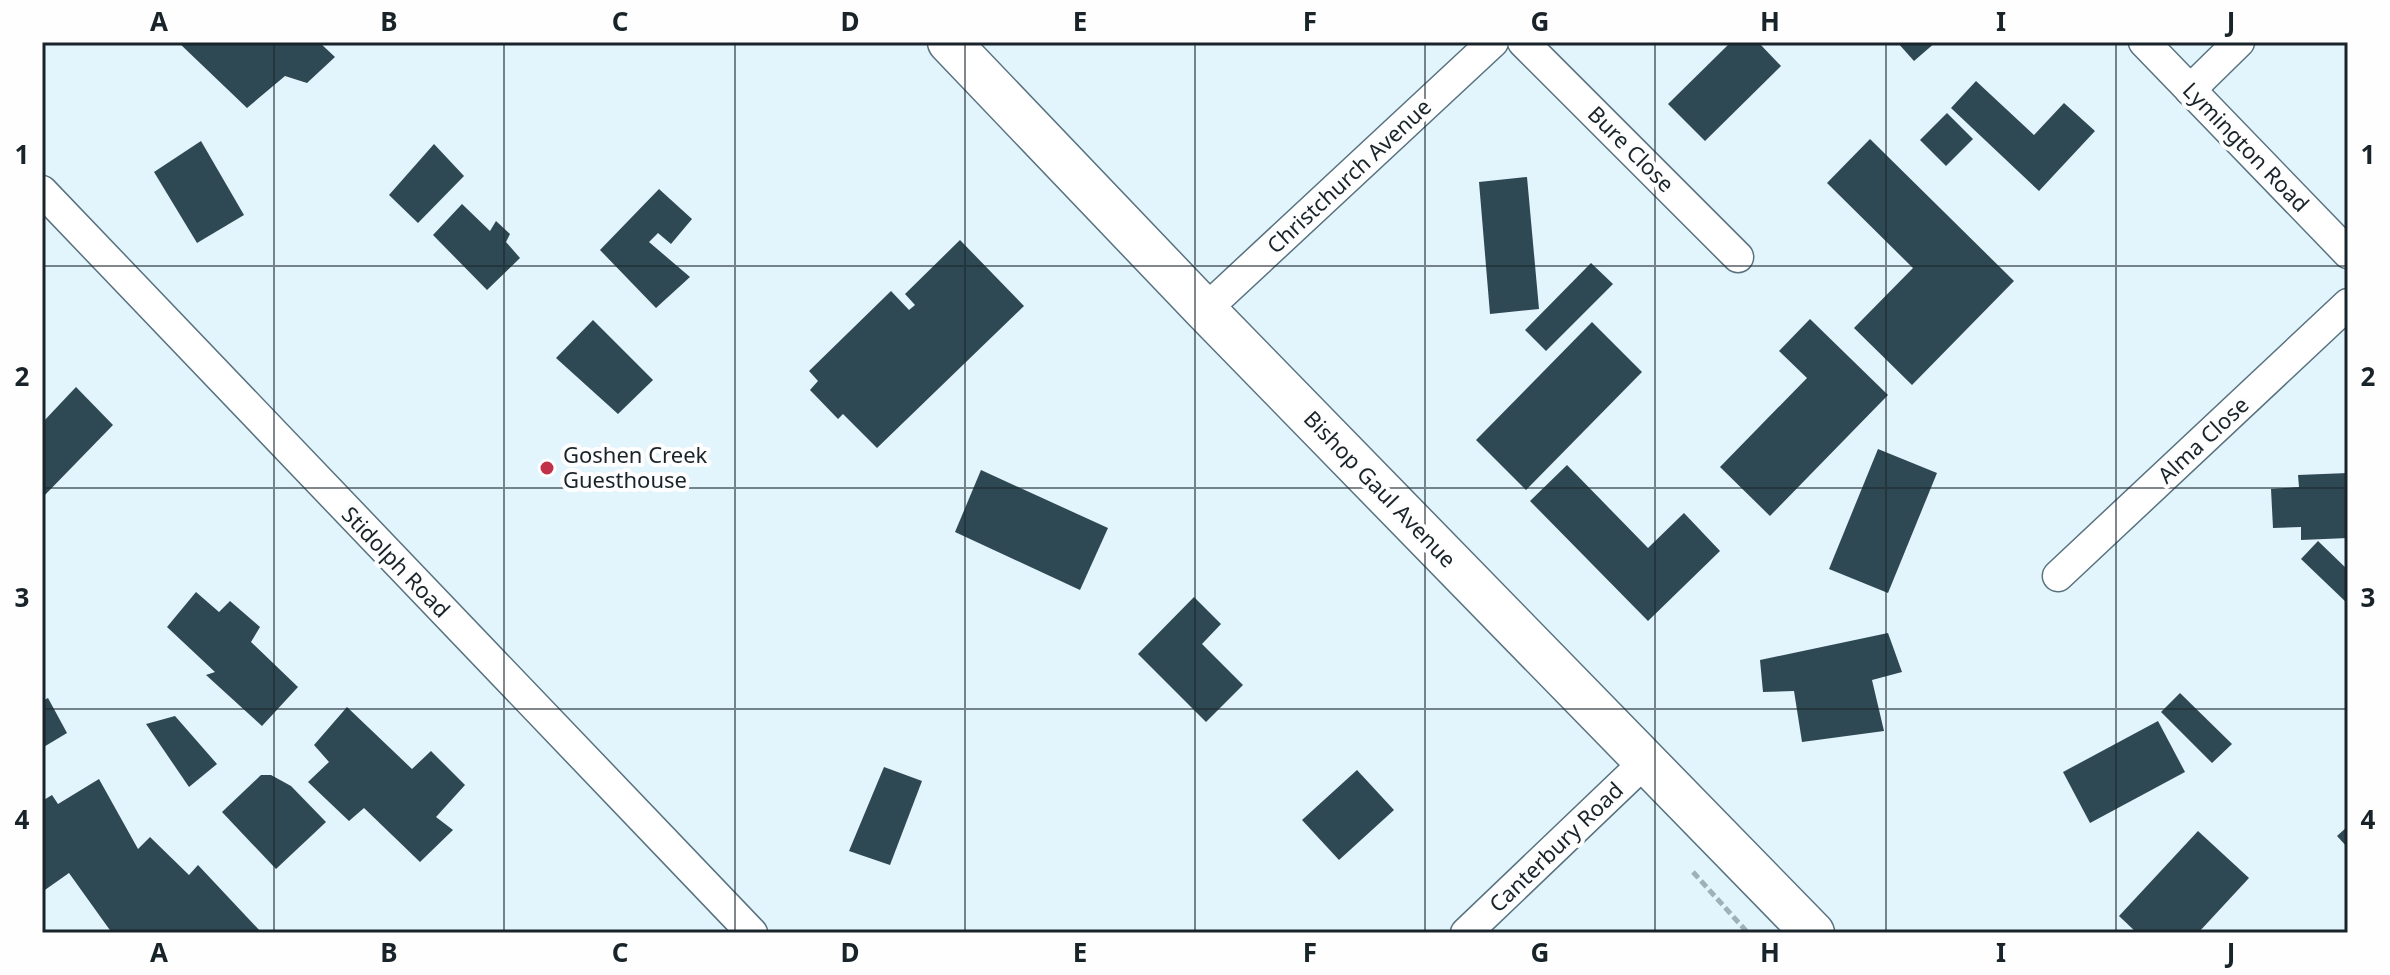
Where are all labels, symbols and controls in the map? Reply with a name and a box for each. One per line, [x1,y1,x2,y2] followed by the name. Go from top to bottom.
[150,3,168,39] text: A
[380,3,398,39] text: B
[612,3,628,39] text: C
[840,3,860,39] text: D
[1073,3,1087,39] text: E
[1303,3,1317,39] text: F
[1531,3,1549,39] text: G
[1760,3,1780,39] text: H
[1996,3,2006,39] text: I
[2225,3,2235,39] text: J
[2177,75,2316,218] street label: Lymington Road
[1260,91,1437,259] street label: Christchurch Avenue
[1582,99,1681,198] street label: Bure Close
[15,136,29,172] text: 1
[2361,136,2375,172] text: 1
[15,358,30,394] text: 2
[2361,358,2376,394] text: 2
[2150,389,2254,489] street label: Alma Close
[1298,403,1463,573] street label: Bishop Gaul Avenue
[563,439,708,494] place label: Goshen Creek Guesthouse
[538,459,556,477] marker: Goshen Creek Guesthouse
[336,499,458,623] street label: Stidolph Road
[15,579,29,615] text: 3
[2361,579,2375,615] text: 3
[1482,775,1629,918] street label: Canterbury Road
[15,801,30,837] text: 4
[2361,801,2376,837] text: 4
[150,934,168,970] text: A
[380,934,398,970] text: B
[612,934,628,970] text: C
[840,934,860,970] text: D
[1073,934,1087,970] text: E
[1303,934,1317,970] text: F
[1531,934,1549,970] text: G
[1760,934,1780,970] text: H
[1996,934,2006,970] text: I
[2225,934,2235,970] text: J

